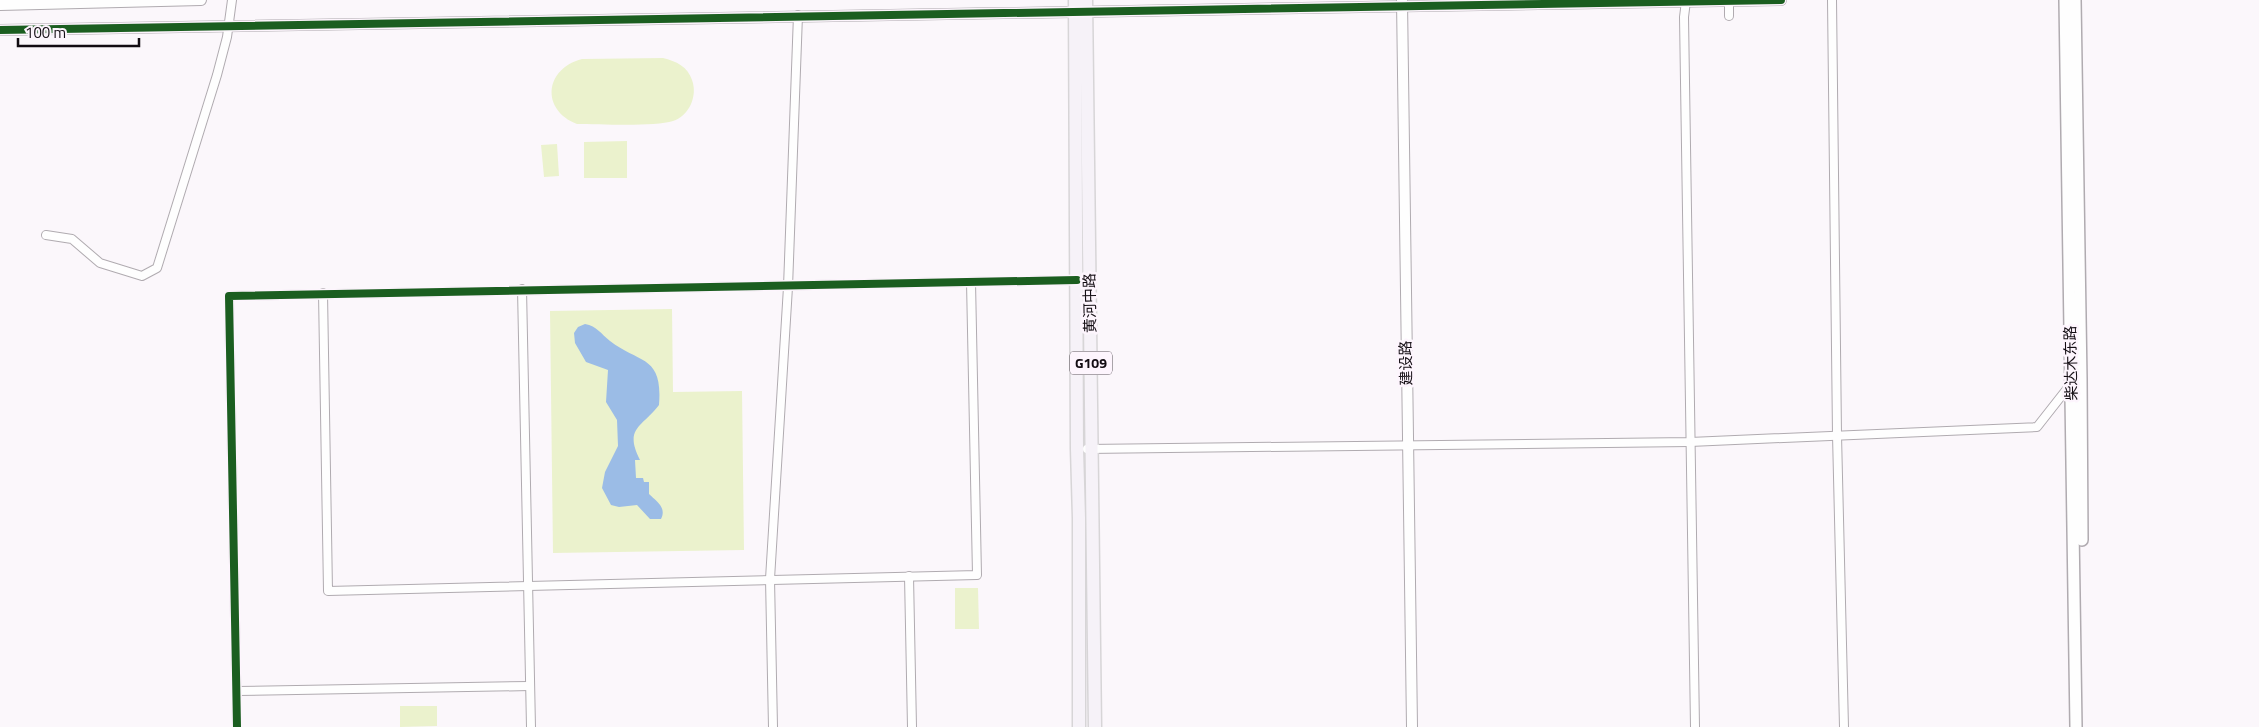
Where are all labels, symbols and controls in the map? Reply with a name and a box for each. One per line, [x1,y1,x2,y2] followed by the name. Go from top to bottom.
[18,15,139,47] scale bar
[25,21,66,44] text: 100 m
[1077,273,1102,333] street label: 黄河中路
[2058,325,2083,401] street label: 柴达木东路
[1394,340,1417,386] street label: 建设路
[1070,352,1112,374] road number: G109

